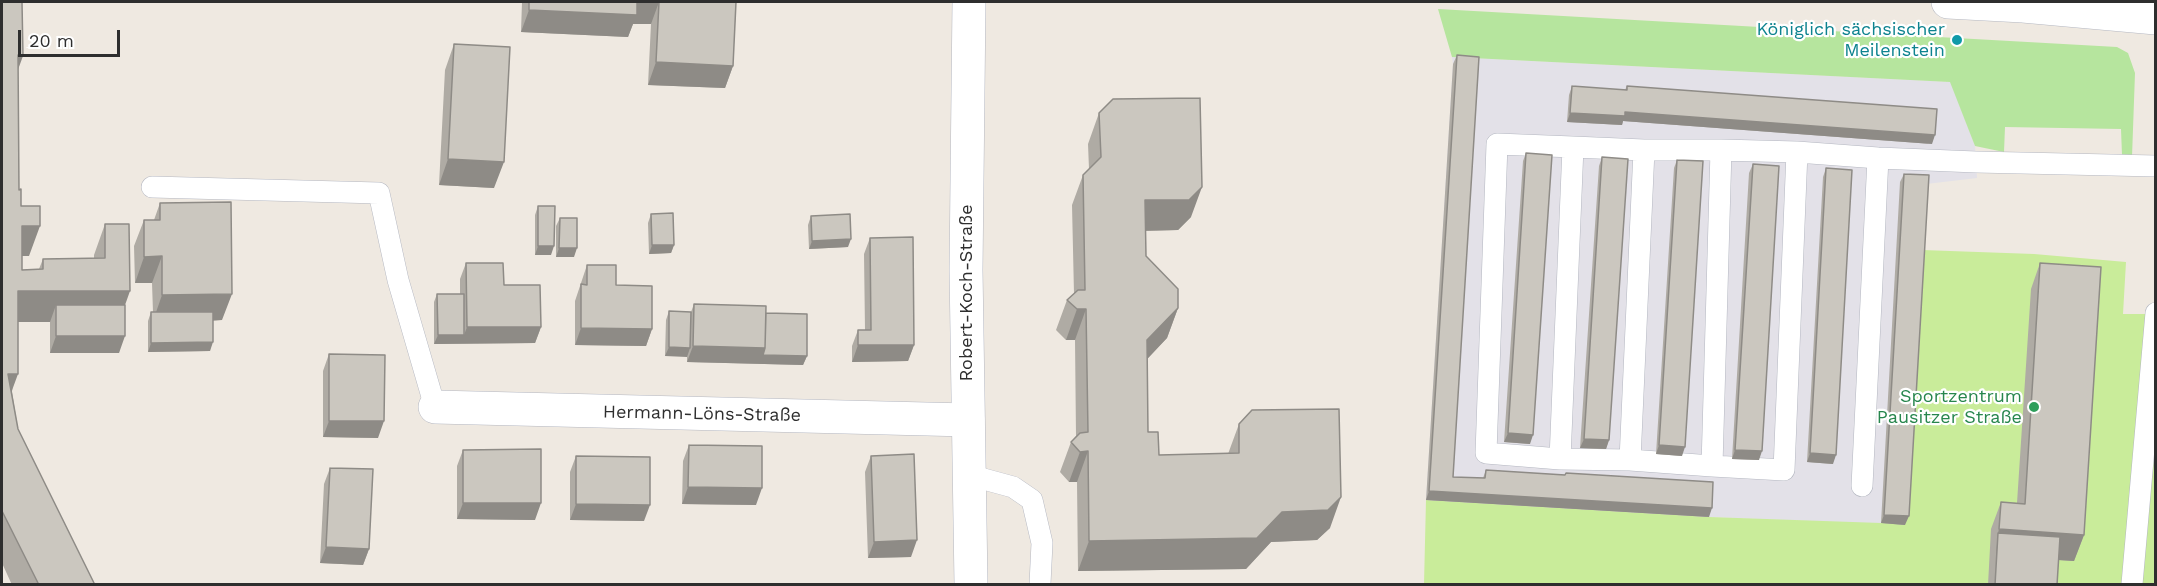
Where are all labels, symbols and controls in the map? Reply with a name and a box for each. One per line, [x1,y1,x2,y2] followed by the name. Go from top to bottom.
[21,18,123,56] scale bar
[1756,19,1945,62] place label: Königlich sächsischer Meilenstein
[29,30,74,51] text: 20 m
[1950,33,1964,47] marker: Königlich sächsischer Meilenstein
[956,204,978,382] street label: Robert-Koch-Straße
[1877,386,2022,428] place label: Sportzentrum Pausitzer Straße
[2027,400,2041,414] marker: Sportzentrum Pausitzer Straße
[603,401,801,427] street label: Hermann-Löns-Straße

